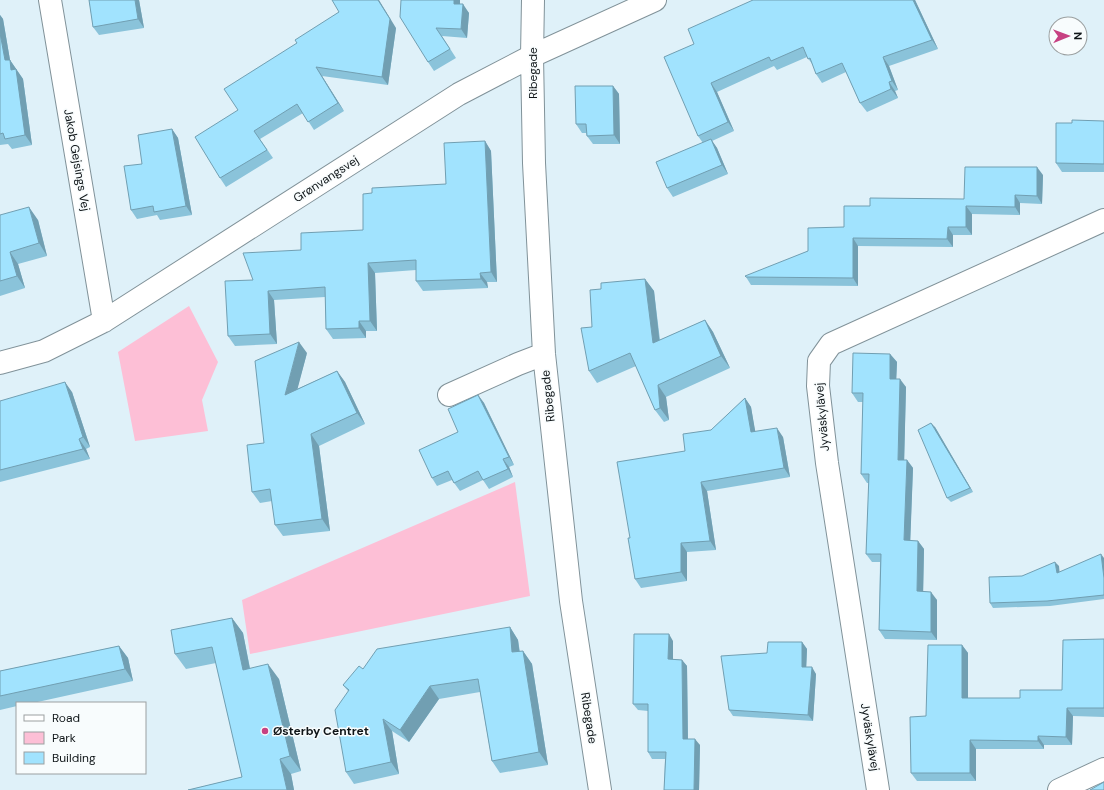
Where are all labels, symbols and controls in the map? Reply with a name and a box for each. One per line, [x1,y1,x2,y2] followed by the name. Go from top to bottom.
[1048,16,1088,56] north arrow
[1071,32,1085,40] text: N
[525,47,541,99] street label: Ribegade
[60,108,94,212] street label: Jakob Gejsings Vej
[290,152,362,206] street label: Grønvangsvej
[537,369,559,423] street label: Ribegade
[811,382,833,452] street label: Jyväskylävej
[577,691,601,745] street label: Ribegade
[16,702,146,774] legend
[857,702,883,772] street label: Jyväskylävej
[52,710,80,726] text: Road
[273,723,369,739] place label: Østerby Centret
[260,726,270,736] marker: Østerby Centret
[52,730,76,746] text: Park
[52,750,96,766] text: Building

